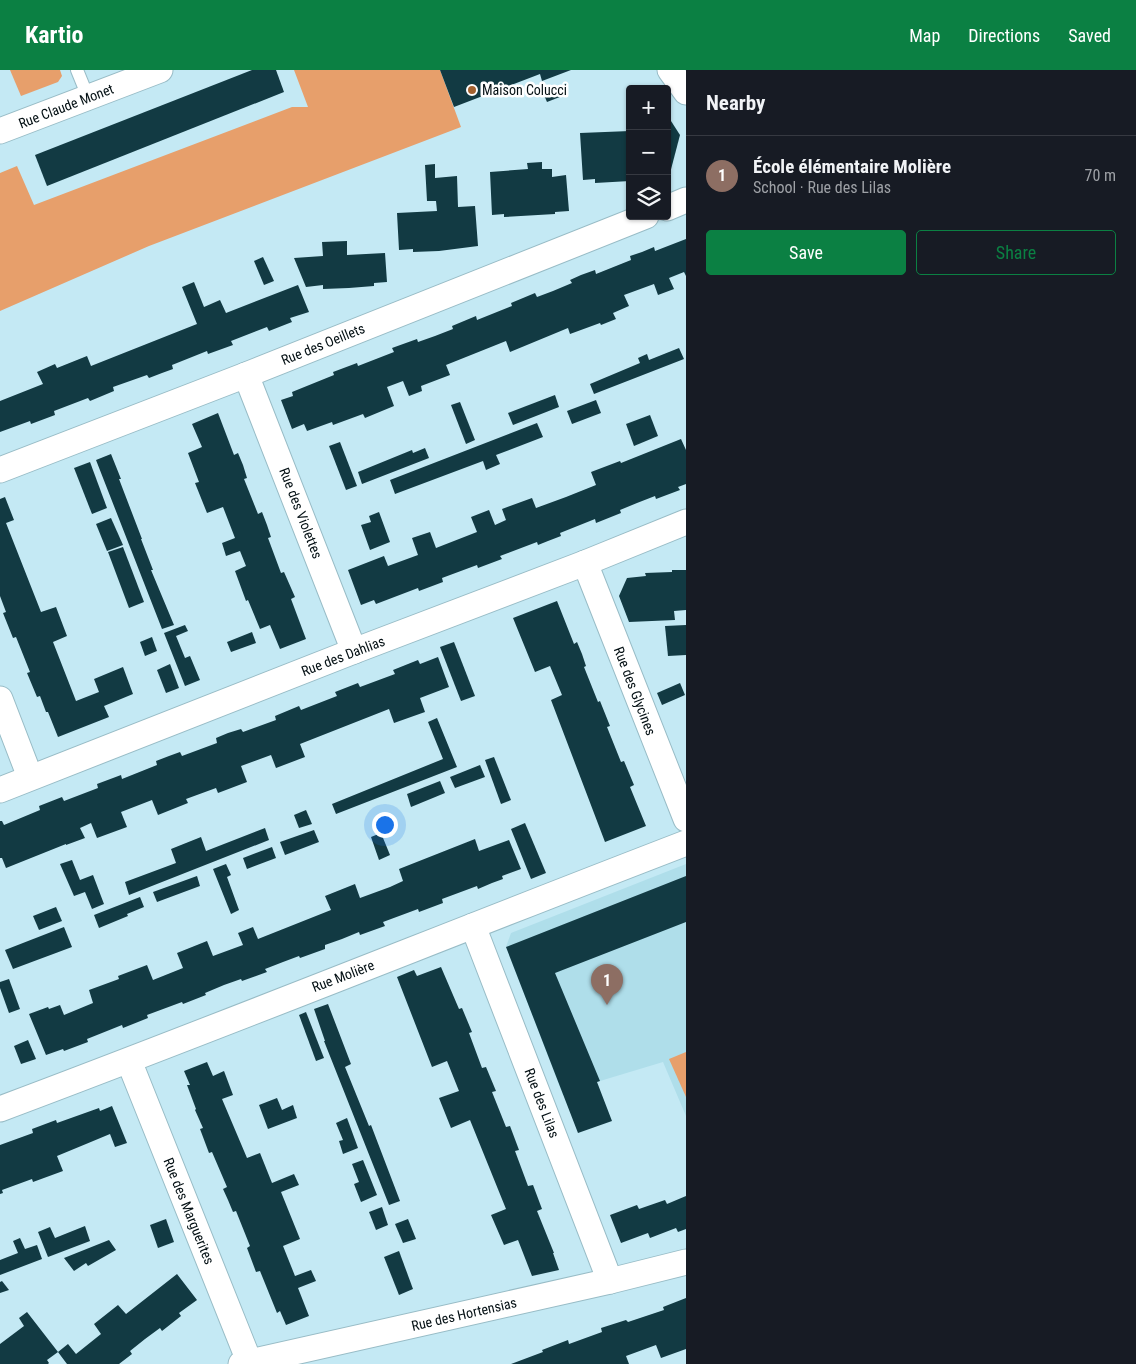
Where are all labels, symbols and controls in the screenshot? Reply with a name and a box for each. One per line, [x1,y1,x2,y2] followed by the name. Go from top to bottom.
[25,21,83,49] text: Kartio
[909,25,940,46] text: Map
[968,25,1040,46] text: Directions
[1068,25,1111,46] text: Saved
[16,81,116,131] street label: Rue Claude Monet
[482,82,567,98] place label: Maison Colucci
[466,84,478,96] marker: Maison Colucci
[626,85,671,220] map controls
[626,85,671,130] button: +
[706,91,765,115] text: Nearby
[626,130,671,175] button: −
[753,155,951,178] text: École élémentaire Molière
[718,166,726,185] text: 1
[1084,166,1116,185] text: 70 m
[626,175,671,220] button: layers
[753,178,891,197] text: School · Rue des Lilas
[706,230,906,275] button: Save
[916,230,1116,275] button: Share
[279,320,367,368] street label: Rue des Oeillets
[276,465,326,561] street label: Rue des Violettes
[299,633,387,679] street label: Rue des Dahlias
[611,644,659,738] street label: Rue des Glycines
[372,812,398,838] your location
[310,957,377,995] street label: Rue Molière
[591,964,623,1005] pin: 1
[521,1066,563,1140] street label: Rue des Lilas
[160,1155,218,1267] street label: Rue des Marguerites
[410,1294,518,1334] street label: Rue des Hortensias

